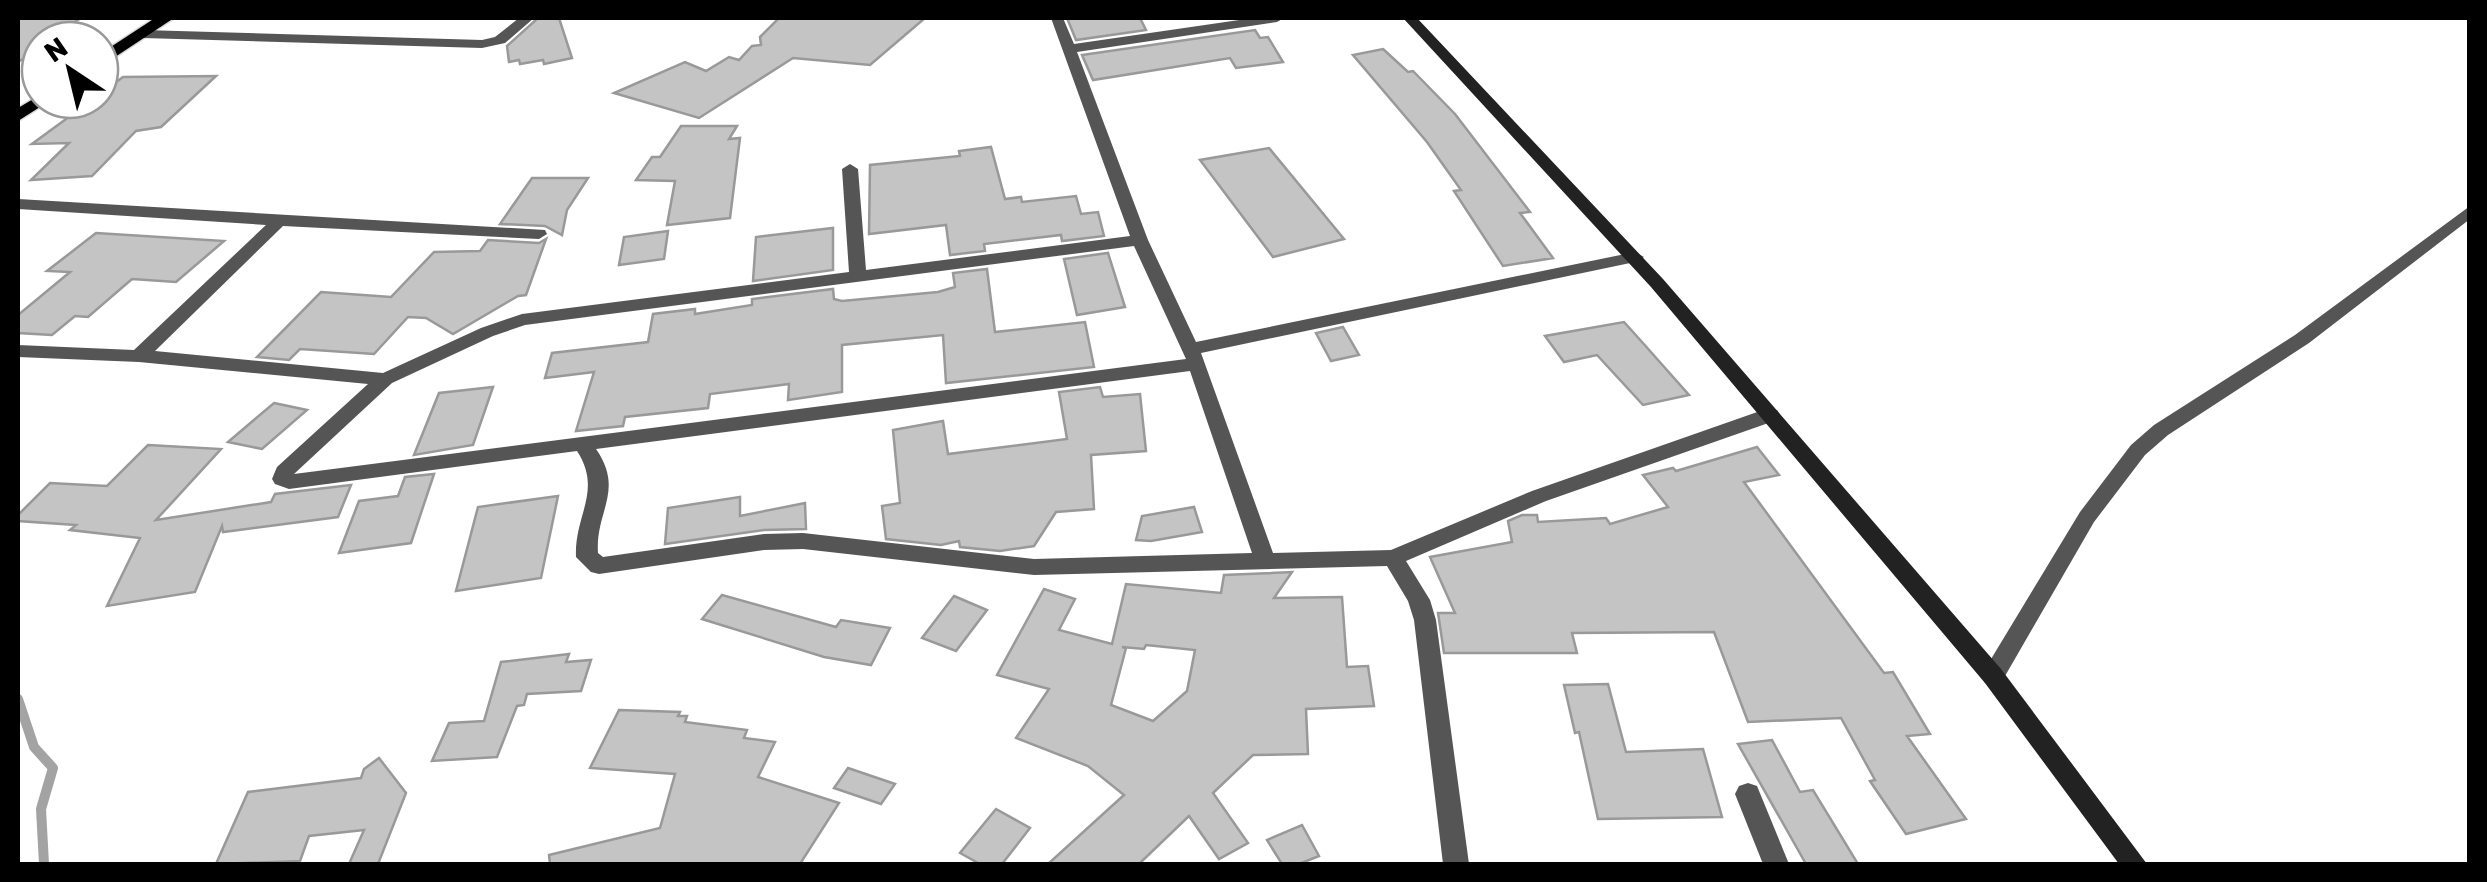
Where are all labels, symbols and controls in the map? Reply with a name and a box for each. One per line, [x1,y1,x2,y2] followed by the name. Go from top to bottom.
[20,20,120,120] north arrow
[38,31,74,69] text: N

